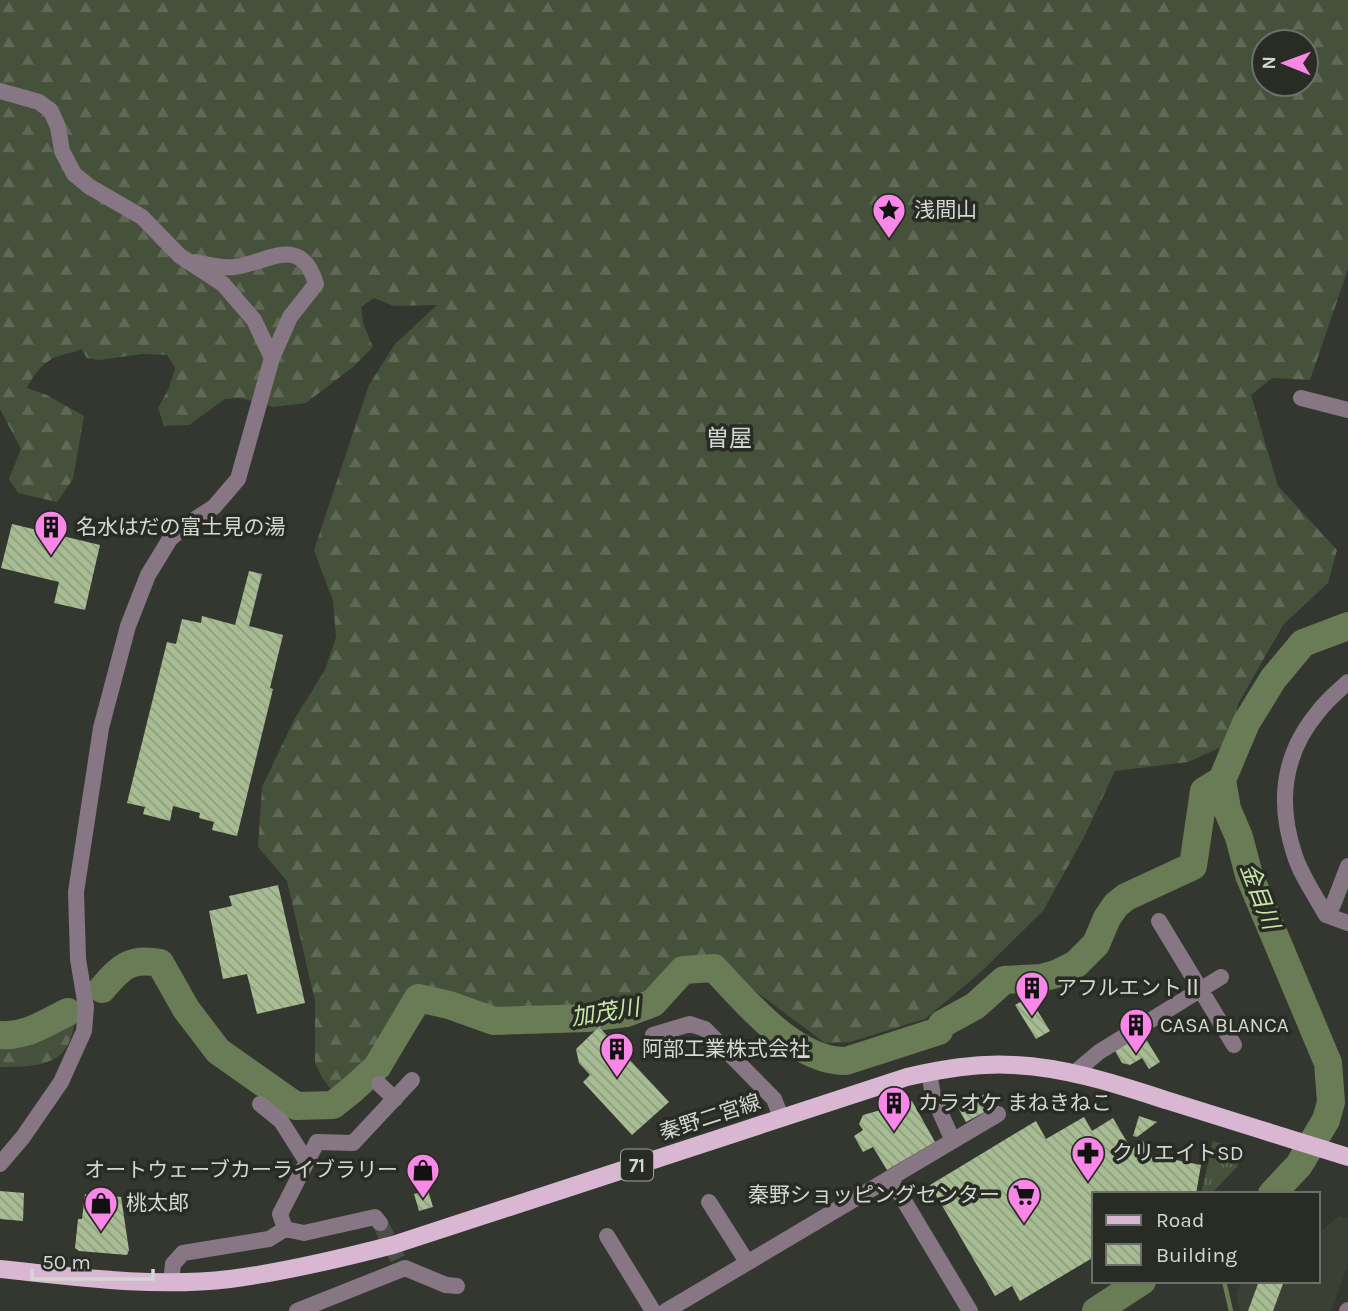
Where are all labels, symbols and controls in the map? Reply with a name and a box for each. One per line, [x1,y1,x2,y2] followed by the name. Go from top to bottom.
[1250,28,1320,98] north arrow
[1258,56,1280,70] text: N
[870,191,908,240] place icon: 浅間山
[914,198,977,222] place label: 浅間山
[706,425,752,452] district label: 曽屋
[32,508,70,557] building icon: 名水はだの富士見の湯
[76,515,286,539] place label: 名水はだの富士見の湯
[1235,859,1286,936] water label: 金目川
[1013,969,1051,1018] building icon: アフルエントⅡ
[1056,976,1203,1000] place label: アフルエントⅡ
[569,993,644,1031] water label: 加茂川
[1117,1006,1155,1055] building icon: CASA BLANCA
[1160,1013,1289,1037] place label: CASA BLANCA
[598,1030,636,1079] building icon: 阿部工業株式会社
[642,1037,810,1061] place label: 阿部工業株式会社
[875,1084,913,1133] building icon: カラオケ まねきねこ
[656,1089,764,1145] street label: 秦野二宮線
[918,1091,1112,1115] place label: カラオケ まねきねこ
[1069,1134,1107,1183] pharmacy icon: クリエイトSD
[1112,1141,1244,1165] place label: クリエイトSD
[621,1149,653,1180] road number: 71
[404,1151,442,1200] shop icon: オートウェーブカーライブラリー
[84,1158,398,1182] place label: オートウェーブカーライブラリー
[1005,1176,1043,1225] supermarket icon: 秦野ショッピングセンター
[748,1183,1000,1207] place label: 秦野ショッピングセンター
[82,1184,120,1233] shop icon: 桃太郎
[126,1191,189,1215] place label: 桃太郎
[1092,1192,1320,1283] legend
[1156,1208,1204,1232] text: Road
[32,1238,152,1282] scale bar
[1156,1243,1237,1267] text: Building
[42,1250,91,1274] text: 50 m

